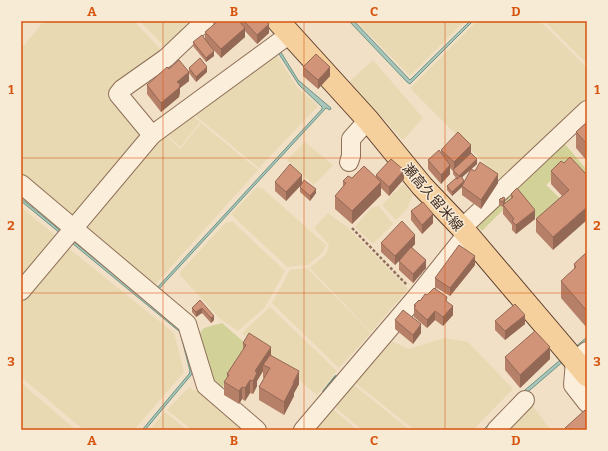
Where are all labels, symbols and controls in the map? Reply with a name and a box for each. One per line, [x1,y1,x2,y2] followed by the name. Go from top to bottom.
[87,4,97,19] text: A
[230,4,238,19] text: B
[370,4,378,19] text: C
[511,4,521,19] text: D
[8,82,14,97] text: 1
[594,82,600,97] text: 1
[399,160,467,235] street label: 瀬高久留米線
[7,218,15,233] text: 2
[593,218,601,233] text: 2
[7,354,15,369] text: 3
[593,354,601,369] text: 3
[87,433,97,448] text: A
[230,433,238,448] text: B
[370,433,378,448] text: C
[511,433,521,448] text: D

